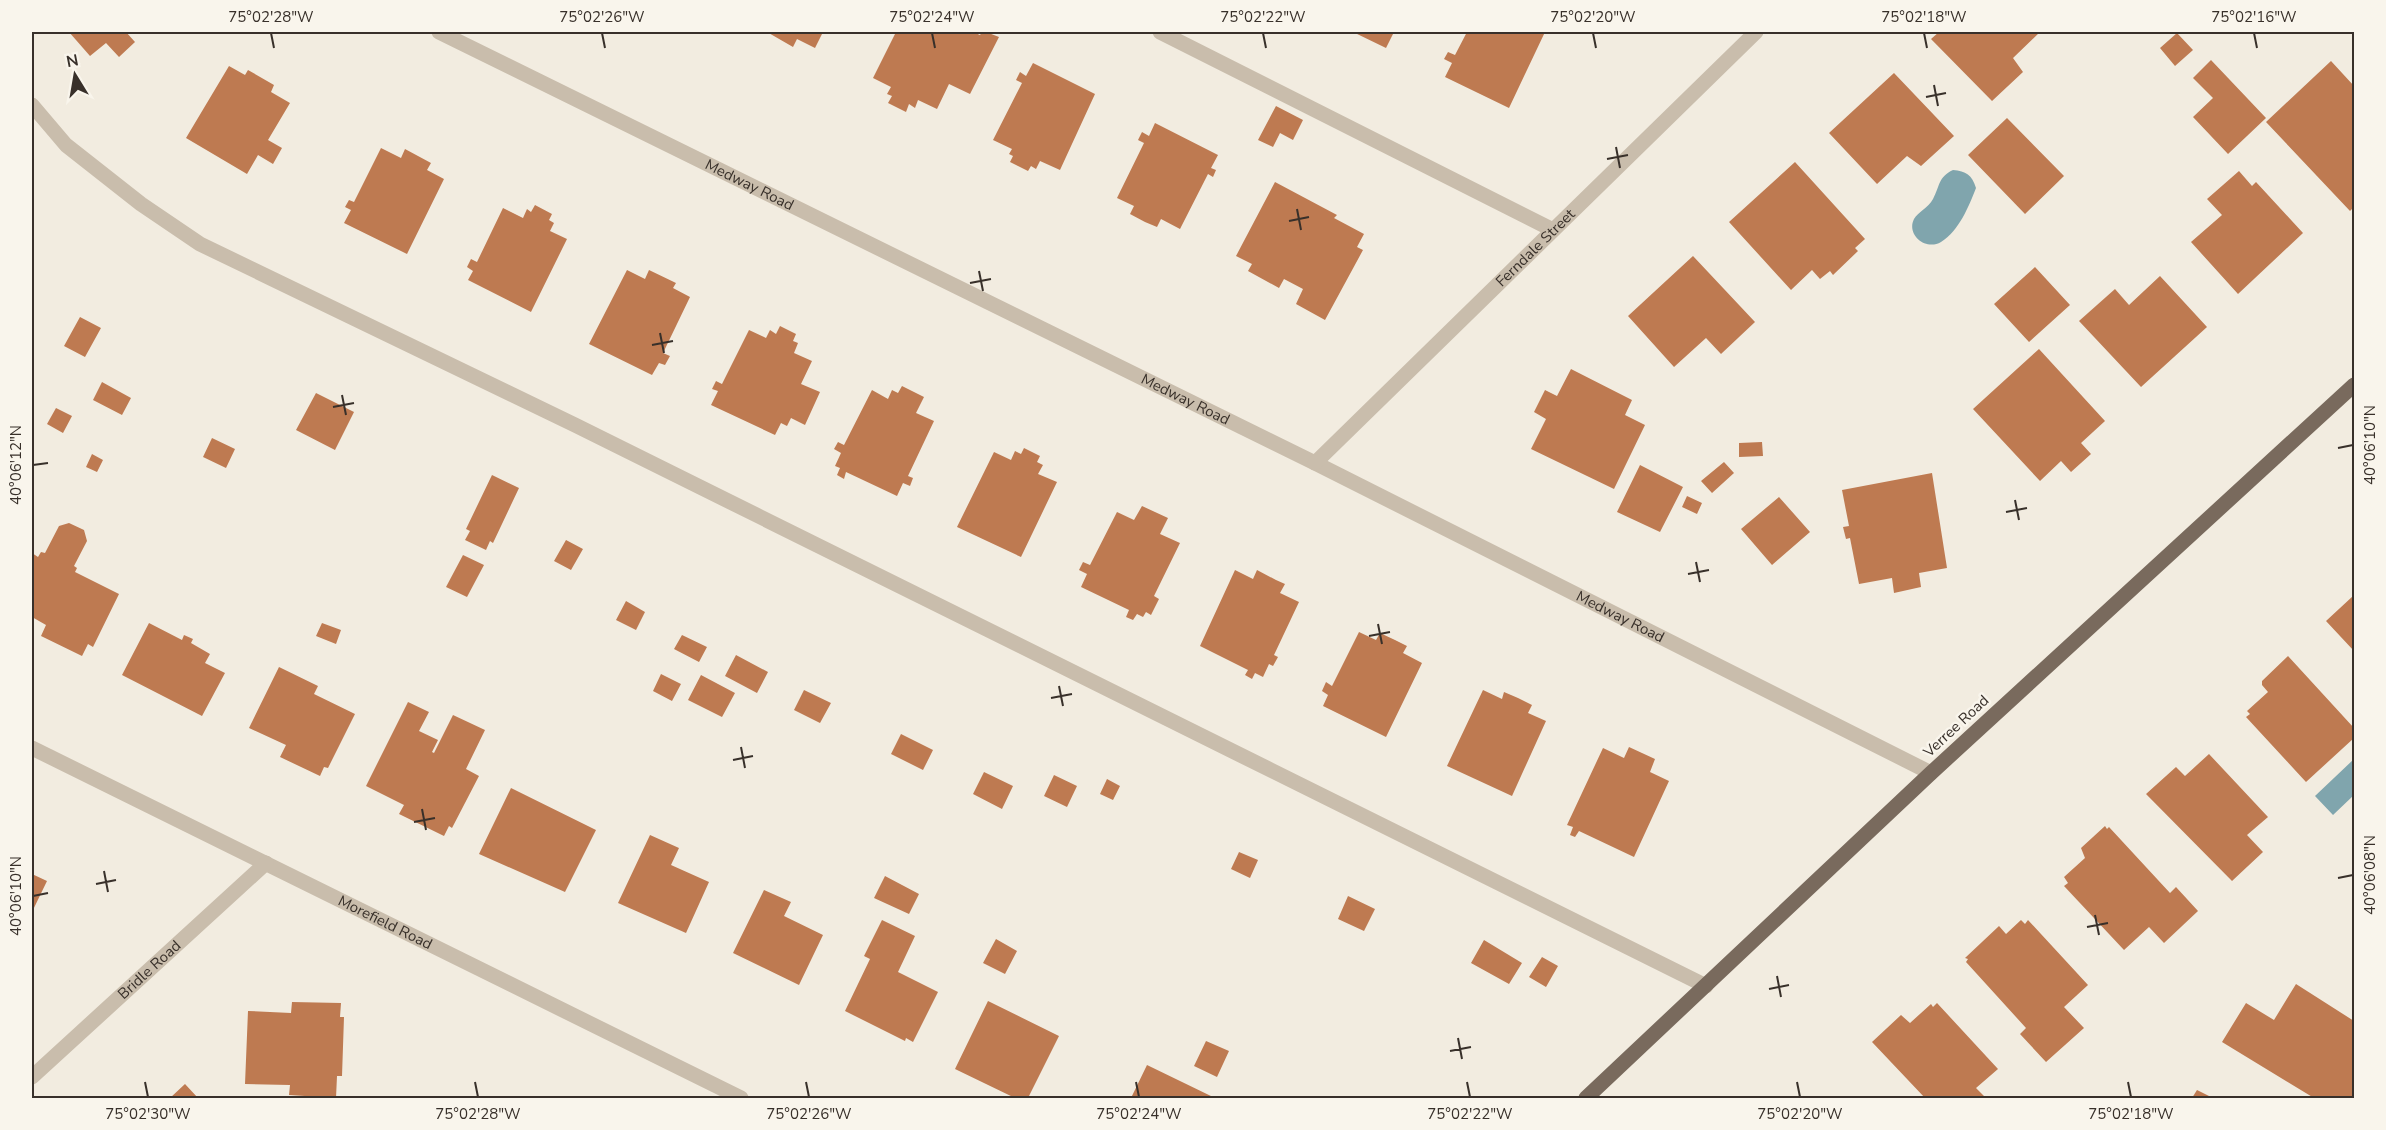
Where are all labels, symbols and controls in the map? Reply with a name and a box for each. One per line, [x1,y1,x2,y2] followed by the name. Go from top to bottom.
[228,7,314,27] text: 75°02'28"W
[559,7,645,27] text: 75°02'26"W
[889,7,975,27] text: 75°02'24"W
[1220,7,1306,27] text: 75°02'22"W
[1550,7,1636,27] text: 75°02'20"W
[1881,7,1967,27] text: 75°02'18"W
[2211,7,2297,27] text: 75°02'16"W
[45,45,105,105] north arrow
[64,49,80,73] text: N
[702,154,797,215] street label: Medway Road
[1491,204,1580,291] street label: Ferndale Street
[1138,369,1233,430] street label: Medway Road
[2360,405,2380,485] text: 40°06'10"N
[6,425,26,505] text: 40°06'12"N
[1573,586,1668,647] street label: Medway Road
[1918,690,1993,762] street label: Verree Road
[2360,835,2380,915] text: 40°06'08"N
[6,856,26,936] text: 40°06'10"N
[335,891,436,954] street label: Morefield Road
[113,936,185,1004] street label: Bridle Road
[105,1104,191,1124] text: 75°02'30"W
[435,1104,521,1124] text: 75°02'28"W
[766,1104,852,1124] text: 75°02'26"W
[1096,1104,1182,1124] text: 75°02'24"W
[1427,1104,1513,1124] text: 75°02'22"W
[1757,1104,1843,1124] text: 75°02'20"W
[2088,1104,2174,1124] text: 75°02'18"W

